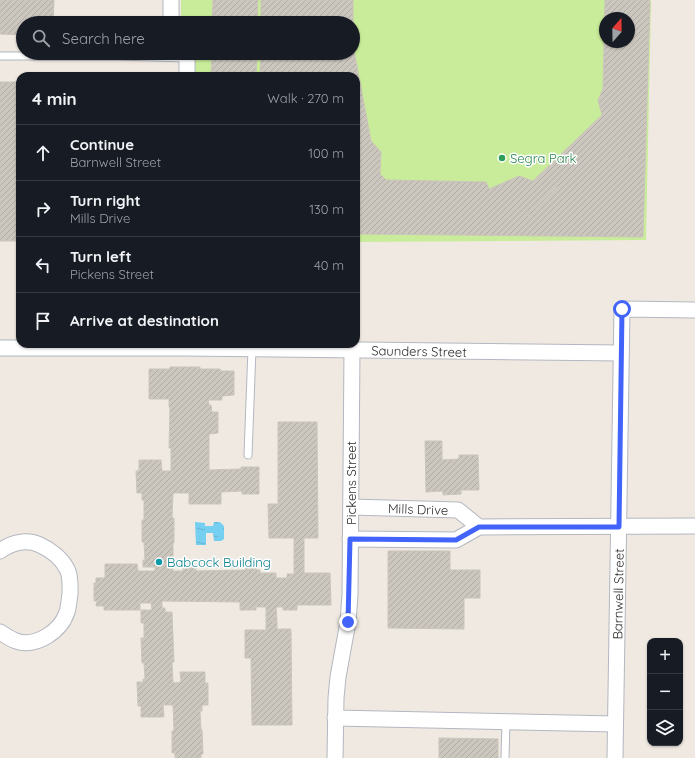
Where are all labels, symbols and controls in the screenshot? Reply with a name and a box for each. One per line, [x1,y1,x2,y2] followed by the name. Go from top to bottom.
[599,12,635,48] north arrow
[16,16,360,60] search box
[30,27,52,49] icon: search
[62,29,145,48] text: Search here
[32,88,77,109] text: 4 min
[267,90,344,106] text: Walk · 270 m
[70,135,134,154] text: Continue
[32,142,54,164] icon: ahead
[308,145,344,161] text: 100 m
[510,150,577,166] place label: Segra Park
[497,153,507,163] marker: Segra Park
[70,154,161,170] text: Barnwell Street
[70,191,141,210] text: Turn right
[32,198,54,220] icon: right
[309,201,344,217] text: 130 m
[70,210,130,226] text: Mills Drive
[70,247,132,266] text: Turn left
[32,254,54,276] icon: left
[314,257,344,273] text: 40 m
[70,266,154,282] text: Pickens Street
[613,300,631,318] route start
[32,310,54,332] icon: arrive
[70,311,219,330] text: Arrive at destination
[371,342,467,360] street label: Saunders Street
[343,441,359,525] street label: Pickens Street
[388,500,448,518] street label: Mills Drive
[609,548,627,640] street label: Barnwell Street
[167,554,271,570] place label: Babcock Building
[154,557,164,567] marker: Babcock Building
[339,613,357,631] route end
[647,638,683,746] map controls
[647,638,683,674] button: +
[647,674,683,710] button: −
[647,710,683,746] button: layers

